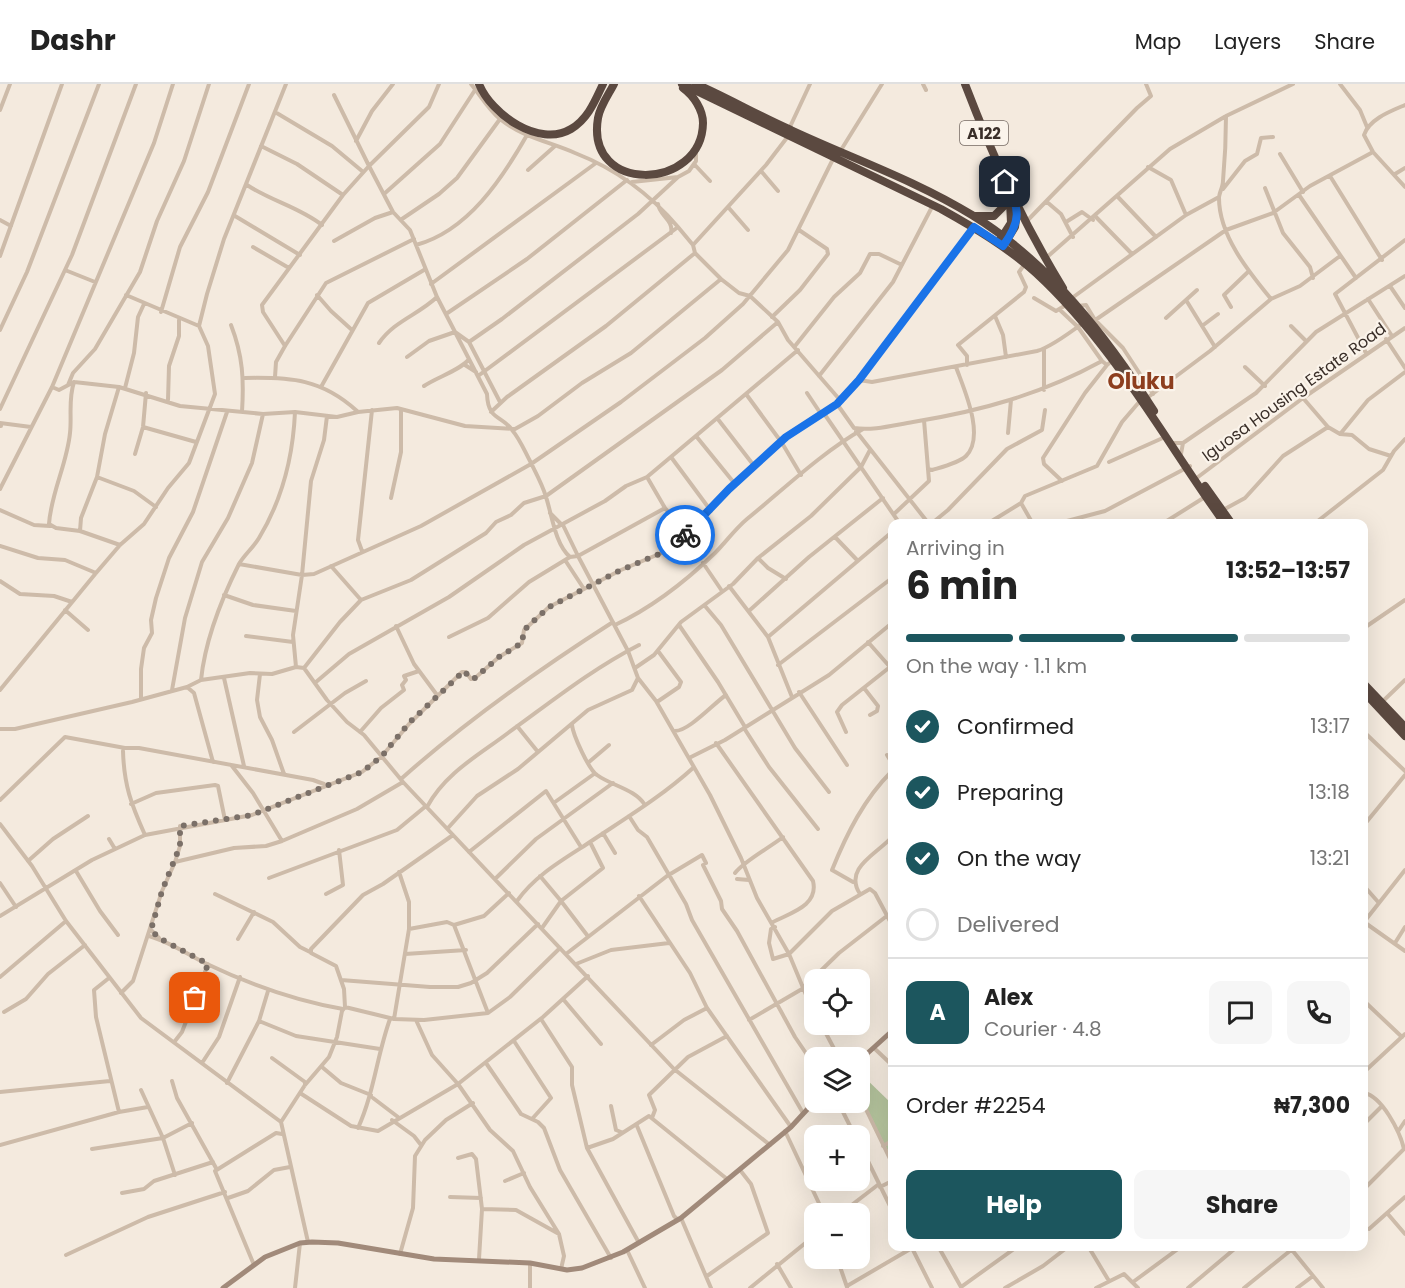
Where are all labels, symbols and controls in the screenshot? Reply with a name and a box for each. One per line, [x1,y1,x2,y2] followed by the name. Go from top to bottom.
[30,21,116,60] text: Dashr
[1135,27,1181,56] text: Map
[1214,27,1281,56] text: Layers
[1314,27,1375,56] text: Share
[960,121,1008,145] road number: A122
[979,156,1030,207] pin
[988,165,1021,198] icon: home
[1197,317,1391,467] street label: Iguosa Housing Estate Road
[1107,366,1175,397] district label: Oluku
[655,505,715,565] courier
[669,519,702,552] icon: bike
[906,534,1005,562] text: Arriving in
[1226,555,1350,586] text: 13:52–13:57
[906,558,1018,613] text: 6 min
[906,652,1087,680] text: On the way · 1.1 km
[906,710,939,743] icon: check
[957,711,1074,742] text: Confirmed
[1310,712,1350,740] text: 13:17
[906,776,939,809] icon: check
[957,777,1064,808] text: Preparing
[1309,778,1350,806] text: 13:18
[906,842,939,875] icon: check
[957,843,1081,874] text: On the way
[1310,844,1350,872] text: 13:21
[957,909,1060,940] text: Delivered
[804,969,870,1269] map controls
[804,969,870,1035] button: locate
[169,972,220,1023] pin
[178,981,211,1014] icon: bag
[1209,981,1272,1044] button: chat
[1287,981,1350,1044] button: phone
[984,982,1033,1013] text: Alex
[929,997,946,1028] text: A
[984,1015,1102,1043] text: Courier · 4.8
[804,1047,870,1113] button: layers
[906,1090,1046,1121] text: Order #2254
[1274,1090,1350,1121] text: ₦7,300
[804,1125,870,1191] button: +
[906,1170,1122,1239] button: Help
[1134,1170,1350,1239] button: Share
[804,1203,870,1269] button: −

